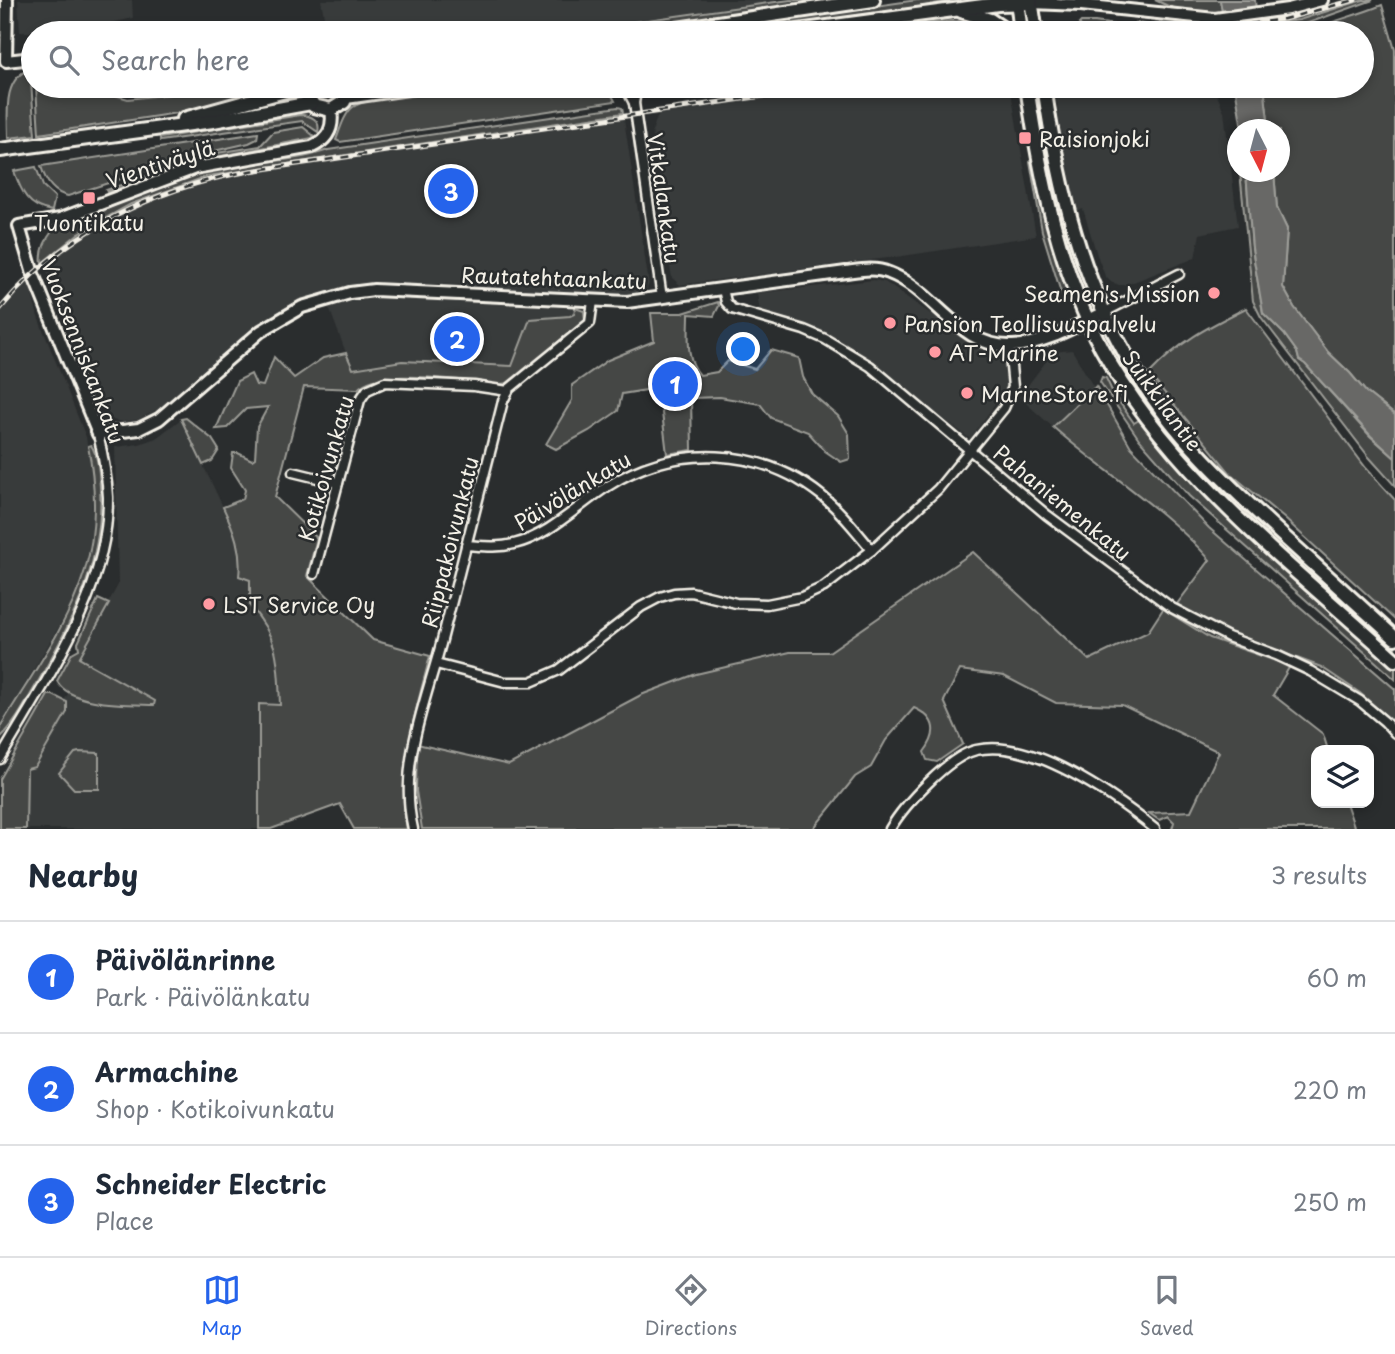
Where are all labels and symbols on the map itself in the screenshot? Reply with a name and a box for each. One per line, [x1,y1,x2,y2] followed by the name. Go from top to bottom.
[1227,119,1290,182] north arrow
[1039,122,1150,154] place label: Raisionjoki
[102,130,218,196] street label: Vientiväylä
[640,130,690,266] street label: Vitkalankatu
[1017,130,1033,146] marker: Raisionjoki
[428,165,474,217] pin: 3
[81,190,97,206] marker: Tuontikatu
[34,206,144,238] place label: Tuontikatu
[34,254,134,448] street label: Vuoksenniskankatu
[461,258,647,296] street label: Rautatehtaankatu
[1024,277,1200,309] place label: Seamen's Mission
[1206,285,1222,301] marker: Seamen's Mission
[904,307,1157,339] place label: Pansion Teollisuuspalvelu
[434,313,480,365] pin: 2
[882,315,898,331] marker: Pansion Teollisuuspalvelu
[726,332,760,366] your location
[949,336,1059,368] place label: AT-Marine
[1115,343,1211,457] street label: Suikkilantie
[927,344,943,360] marker: AT-Marine
[652,358,698,410] pin: 1
[981,377,1128,409] place label: MarineStore.fi
[959,385,975,401] marker: MarineStore.fi
[289,391,361,545] street label: Kotikoivunkatu
[987,436,1139,568] street label: Pahaniemenkatu
[508,443,636,537] street label: Päivölänkatu
[412,453,486,631] street label: Riippakoivunkatu
[223,588,375,620] place label: LST Service Oy
[201,596,217,612] marker: LST Service Oy

